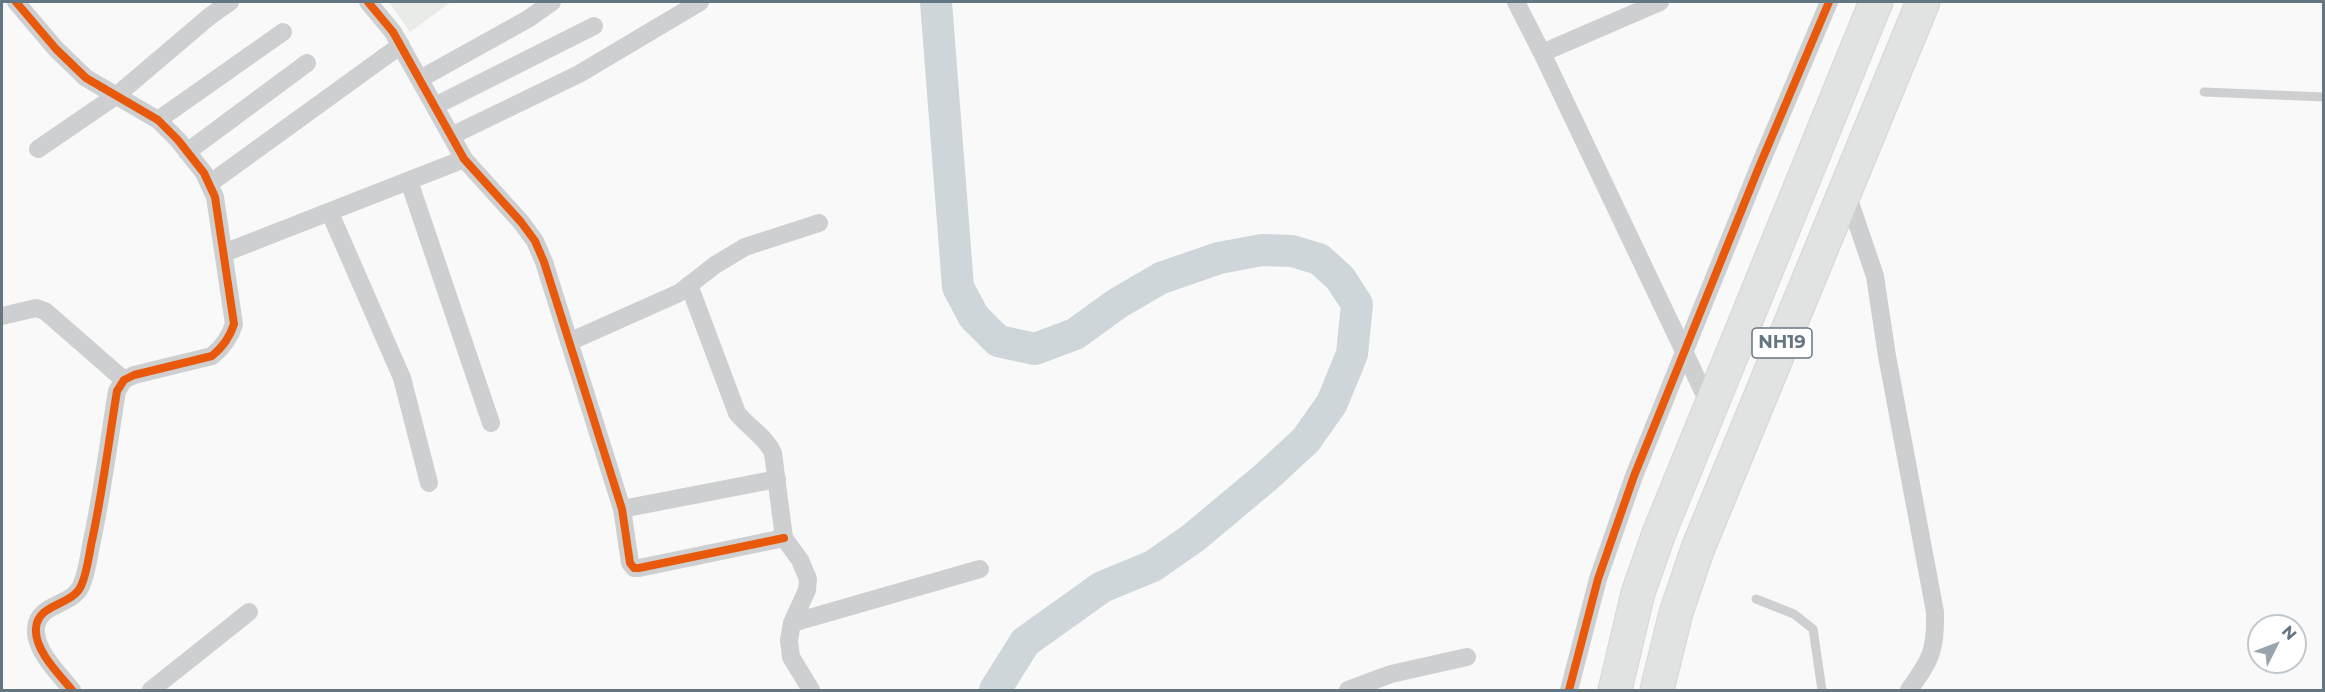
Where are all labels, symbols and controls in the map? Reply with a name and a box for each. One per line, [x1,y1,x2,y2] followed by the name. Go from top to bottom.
[1752,328,1812,358] road number: NH19
[2247,614,2307,674] north arrow
[2278,622,2301,644] text: N

